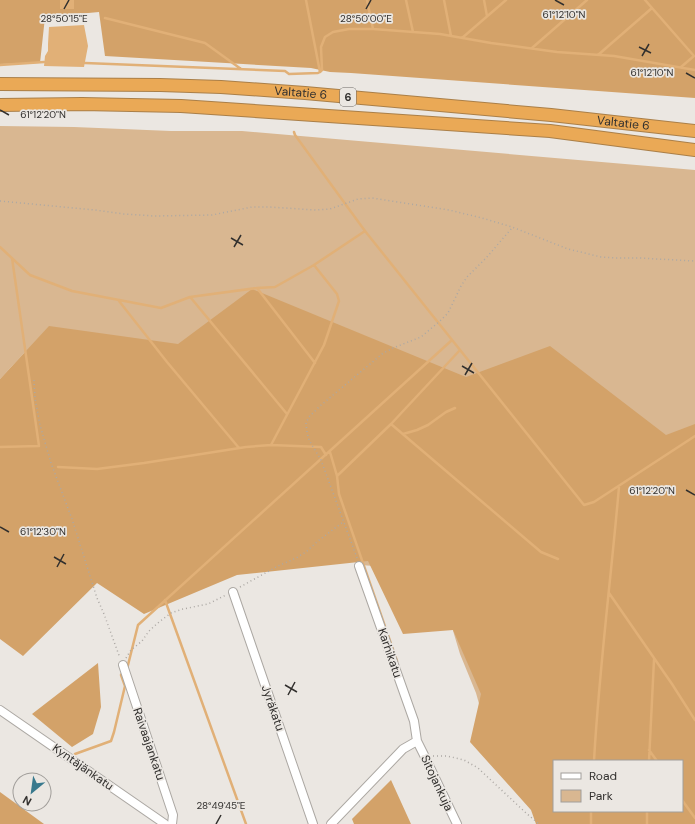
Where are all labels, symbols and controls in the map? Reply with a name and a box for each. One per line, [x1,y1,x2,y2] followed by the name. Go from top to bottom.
[542,8,586,21] text: 61°12'10"N
[40,12,88,25] text: 28°50'15"E
[340,12,392,25] text: 28°50'00"E
[630,66,674,79] text: 61°12'10"N
[274,83,328,103] street label: Valtatie 6
[340,88,356,106] road number: 6
[20,108,66,121] text: 61°12'20"N
[596,112,650,134] street label: Valtatie 6
[629,484,675,497] text: 61°12'20"N
[20,525,66,538] text: 61°12'30"N
[374,626,406,680] street label: Karhikatu
[258,683,288,733] street label: Jyräkatu
[129,706,169,783] street label: Raivaajankatu
[49,740,117,794] street label: Kyntäjänkatu
[417,752,457,814] street label: Sitojankuja
[553,760,683,812] legend
[589,768,617,784] text: Road
[12,772,52,812] north arrow
[589,788,613,804] text: Park
[20,793,34,809] text: N
[196,799,246,812] text: 28°49'45"E

